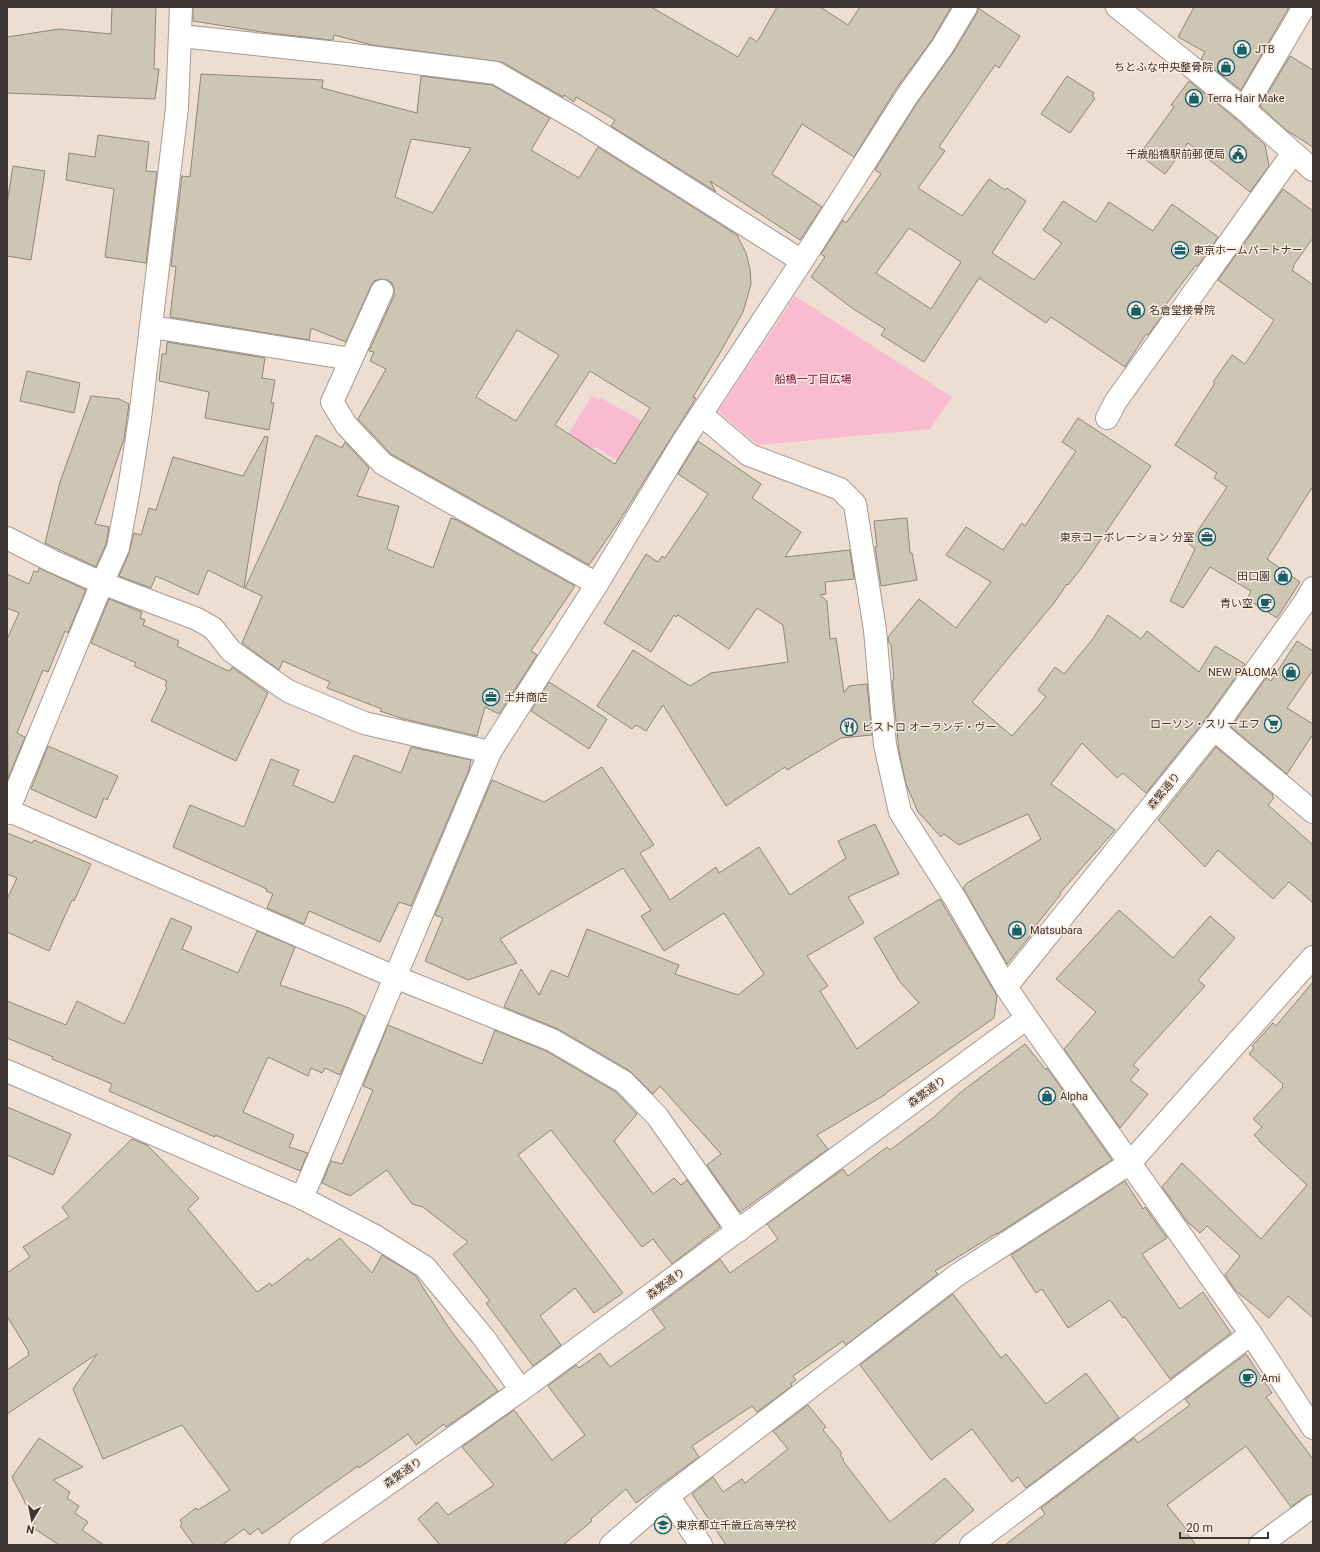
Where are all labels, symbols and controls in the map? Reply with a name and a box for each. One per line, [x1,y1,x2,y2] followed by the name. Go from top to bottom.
[1232,39,1252,59] shop icon: JTB
[1255,43,1275,56] place label: JTB
[1216,57,1236,77] shop icon: ちとふな中央整骨院
[1114,61,1213,74] place label: ちとふな中央整骨院
[1184,88,1204,108] shop icon: Terra Hair Make
[1207,92,1285,105] place label: Terra Hair Make
[1228,144,1248,164] public building icon: 千歳船橋駅前郵便局
[1126,148,1225,161] place label: 千歳船橋駅前郵便局
[1170,240,1190,260] office icon: 東京ホームパートナー
[1193,244,1303,257] place label: 東京ホームパートナー
[1126,300,1146,320] shop icon: 名倉堂接骨院
[1149,304,1215,317] place label: 名倉堂接骨院
[775,373,852,386] park label: 船橋一丁目広場
[1197,527,1217,547] office icon: 東京コーポレーション 分室
[1059,531,1194,544] place label: 東京コーポレーション 分室
[1273,566,1293,586] shop icon: 田口園
[1237,570,1270,583] place label: 田口園
[1256,593,1276,613] cafe icon: 青い空
[1220,597,1253,610] place label: 青い空
[1281,662,1301,682] shop icon: NEW PALOMA
[1208,666,1279,679] place label: NEW PALOMA
[481,687,501,707] office icon: 土井商店
[504,691,548,704] place label: 土井商店
[1263,714,1283,734] supermarket icon: ローソン・スリーエフ
[839,717,859,737] restaurant icon: ビストロ オーランデ・ヴー
[1150,718,1260,731] place label: ローソン・スリーエフ
[862,721,997,734] place label: ビストロ オーランデ・ヴー
[1145,770,1183,812] street label: 森繁通り
[1007,920,1027,940] shop icon: Matsubara
[1030,924,1083,937] place label: Matsubara
[905,1074,949,1110] street label: 森繁通り
[1037,1086,1057,1106] shop icon: Alpha
[1060,1090,1088,1103] place label: Alpha
[644,1266,688,1302] street label: 森繁通り
[1238,1368,1258,1388] cafe icon: Ami
[1261,1372,1281,1385] place label: Ami
[381,1455,425,1491] street label: 森繁通り
[12,1500,52,1540] north arrow
[1180,1514,1268,1540] scale bar
[653,1515,673,1535] school or university icon: 東京都立千歳丘高等学校
[676,1519,797,1532] place label: 東京都立千歳丘高等学校
[1186,1521,1213,1535] text: 20 m
[25,1522,35,1536] text: N

